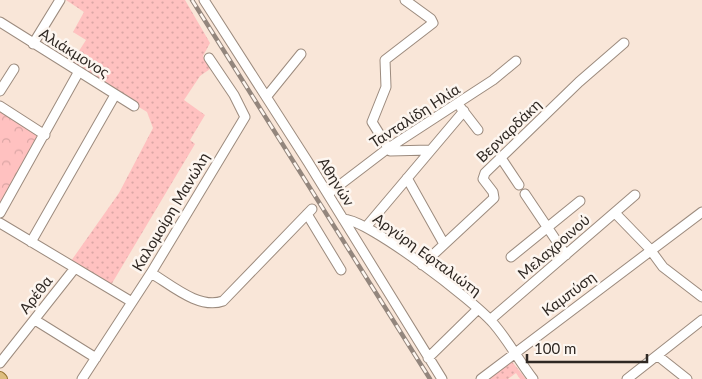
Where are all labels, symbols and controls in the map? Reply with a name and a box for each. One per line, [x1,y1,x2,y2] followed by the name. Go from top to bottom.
[36,24,113,81] street label: Αλιάκμονος
[366,79,463,151] street label: Τανταλίδη Ηλία
[472,95,544,166] street label: Βερναρδάκη
[128,149,213,274] street label: Καλομοίρη Μανώλη
[315,154,359,209] street label: Αθηνών
[370,209,485,300] street label: Αργύρη Εφταλιώτη
[514,210,593,282] street label: Μελαχροινού
[538,267,599,319] street label: Καμπύση
[15,272,56,317] street label: Αρέθα
[527,332,647,364] scale bar
[534,339,576,357] text: 100 m

